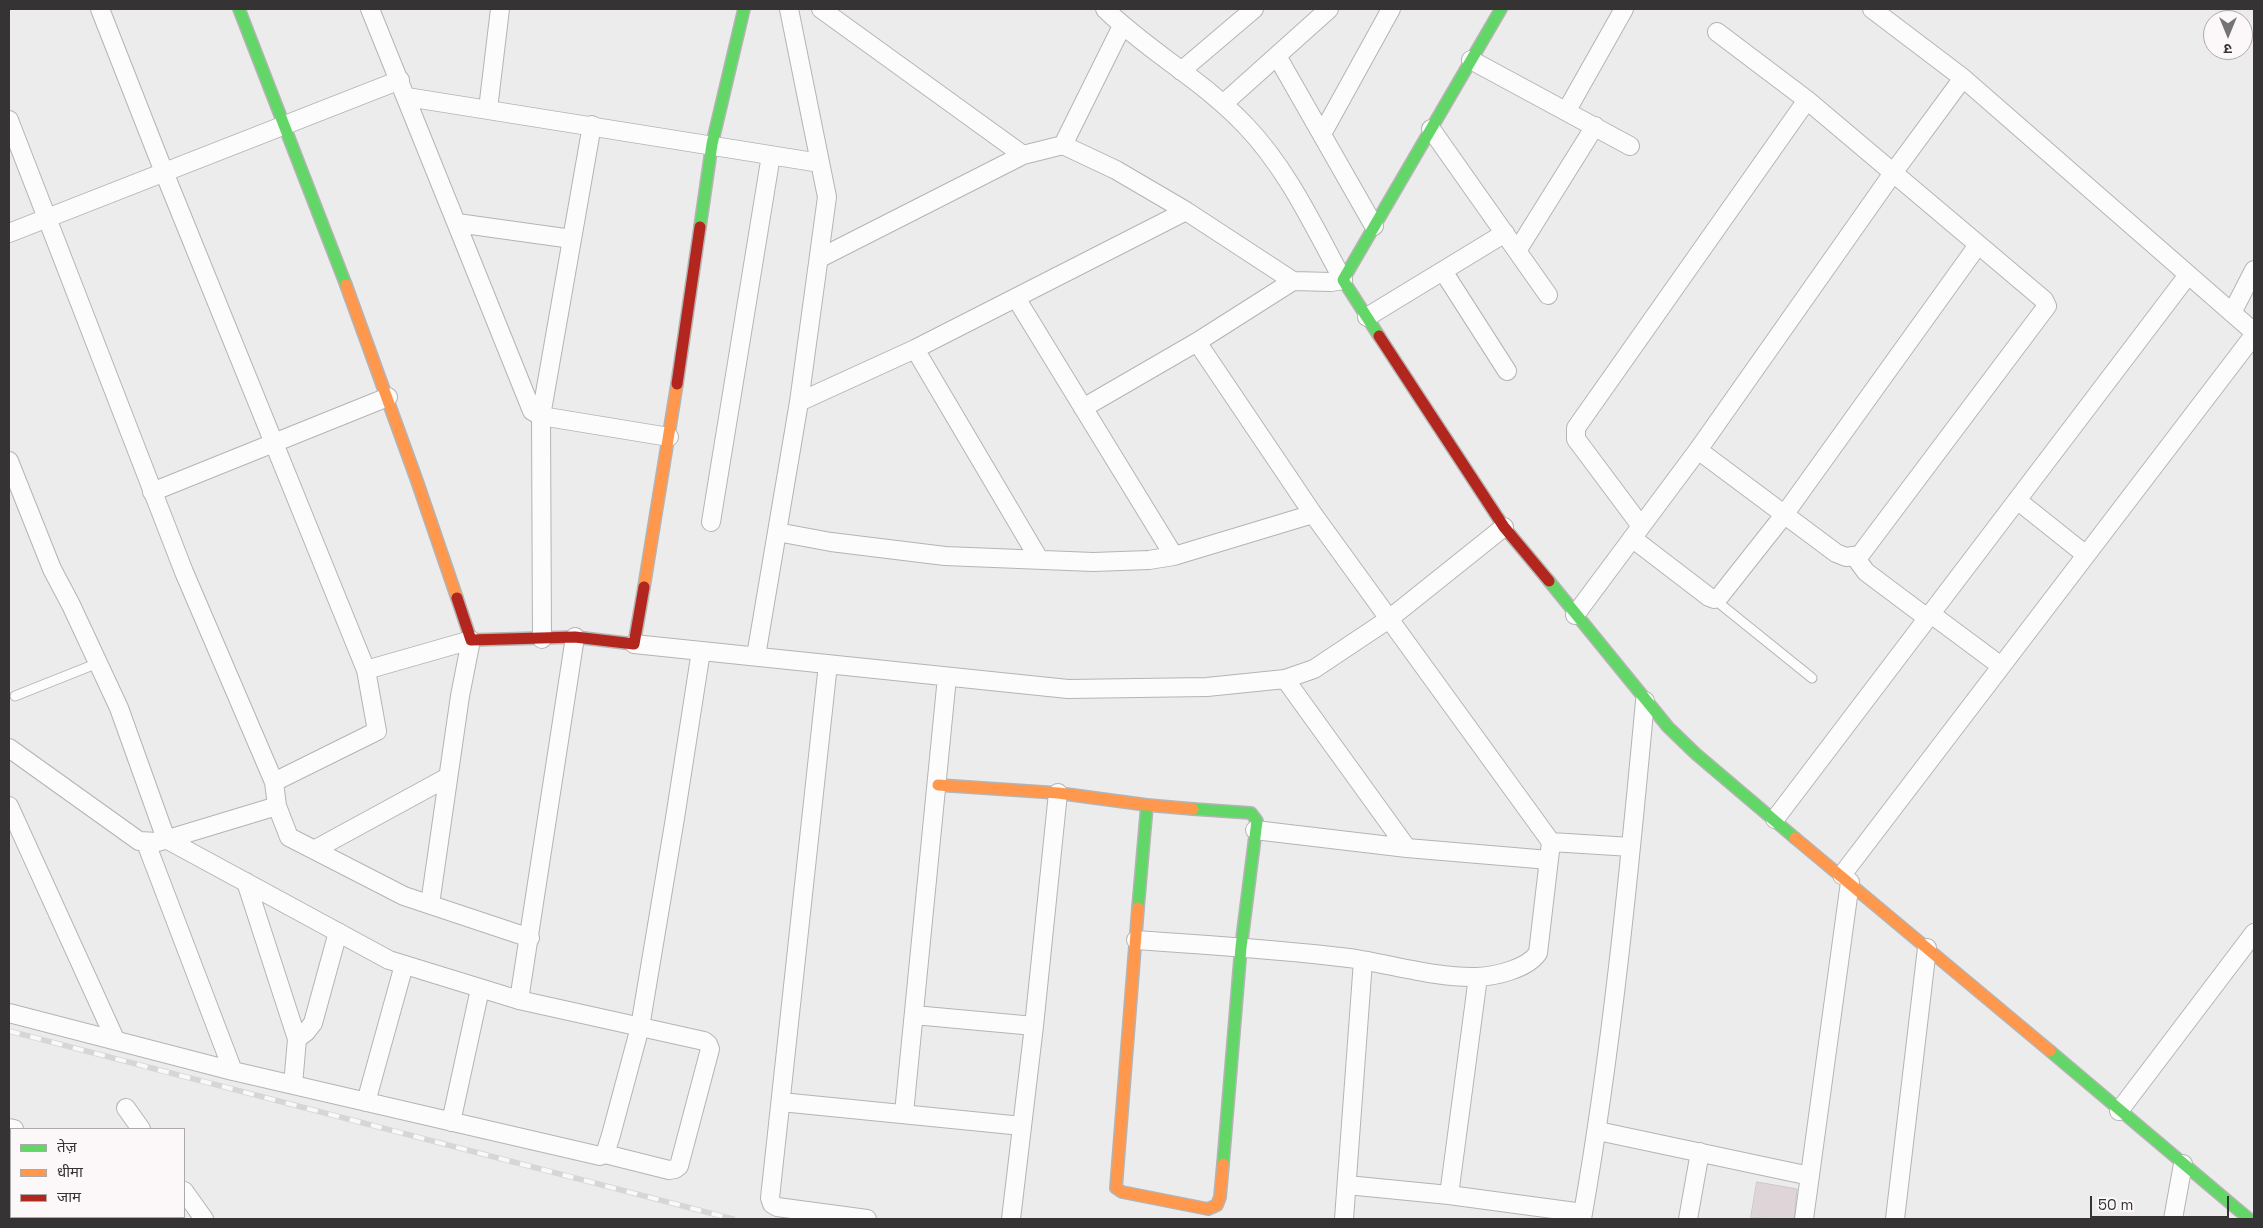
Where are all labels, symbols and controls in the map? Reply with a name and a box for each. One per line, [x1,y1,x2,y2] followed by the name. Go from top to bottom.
[2203,10,2253,60] north arrow
[2224,40,2232,58] text: उ
[10,1128,185,1218] legend
[57,1137,77,1156] text: तेज़
[57,1162,83,1181] text: धीमा
[2093,1186,2232,1218] scale bar
[57,1187,81,1206] text: जाम
[2098,1195,2133,1214] text: 50 m

